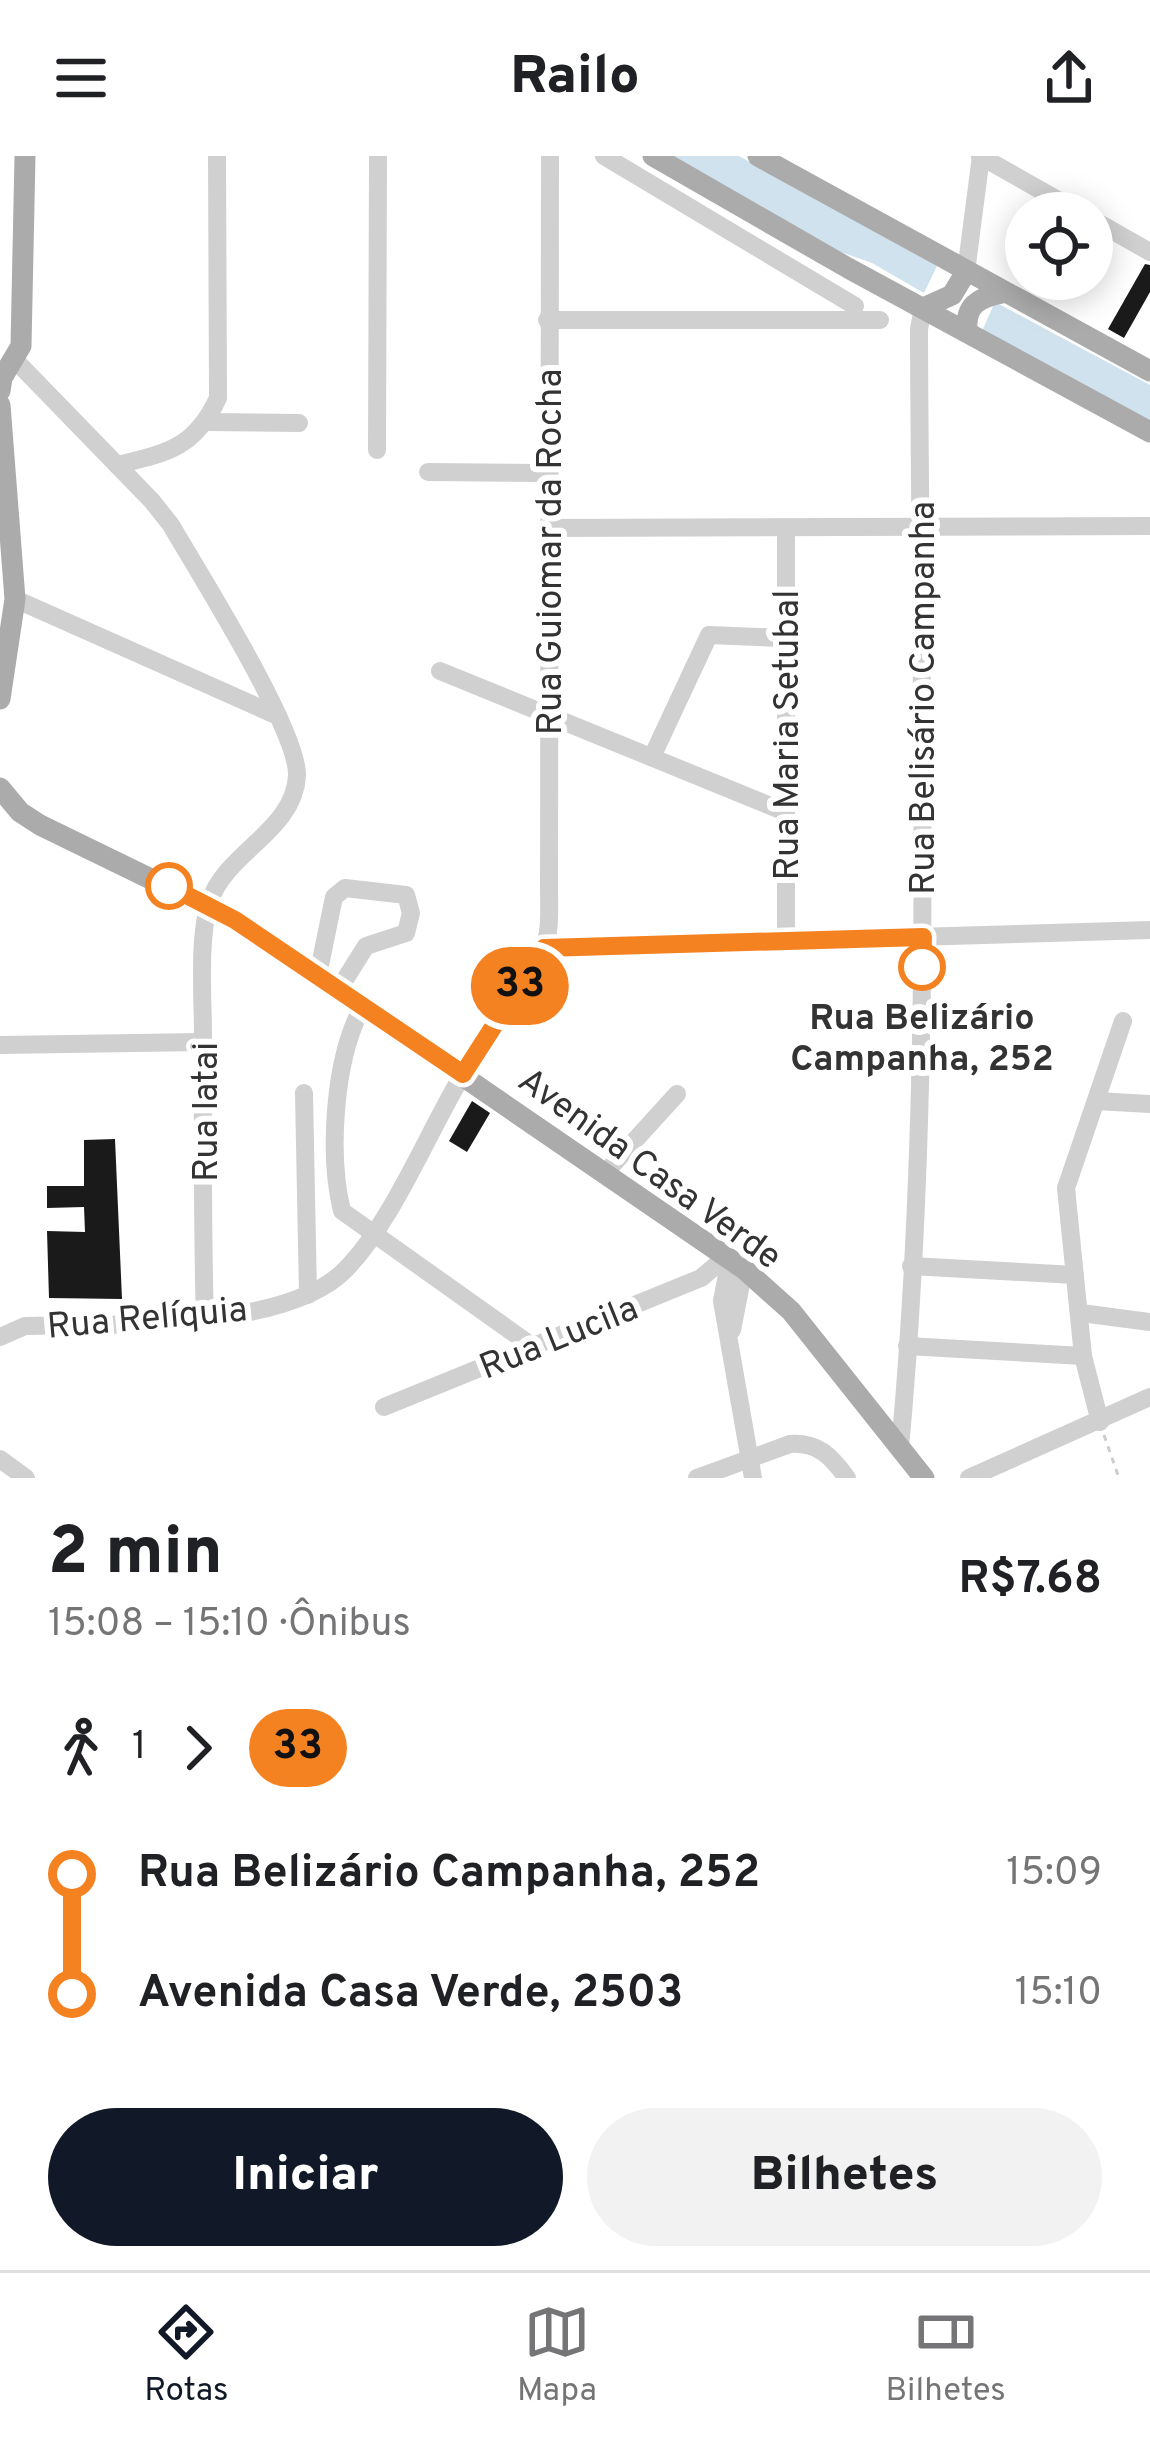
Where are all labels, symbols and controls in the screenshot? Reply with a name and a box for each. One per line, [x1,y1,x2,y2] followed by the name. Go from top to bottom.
[510,44,640,113] text: Railo
[48,45,114,111] icon: menu
[1036,45,1102,111] icon: share
[1005,192,1113,300] map controls
[1005,192,1113,300] button: locate
[529,369,575,735] street label: Rua Guiomar da Rocha
[902,501,948,895] street label: Rua Belisário Campanha
[766,590,812,880] street label: Rua Maria Setubal
[147,864,191,908] unlabelled marker
[900,945,944,989] marker: Rua Belizário Campanha, 252
[466,947,574,1025] line badge: 33
[495,959,545,1012] text: 33
[790,997,1054,1084] place label: Rua Belizário Campanha, 252
[185,1042,231,1182] street label: Rua Iatai
[508,1059,790,1281] street label: Avenida Casa Verde
[473,1287,646,1392] street label: Rua Lucila
[45,1288,249,1352] street label: Rua Relíquia
[48,1514,223,1597] text: 2 min
[958,1552,1102,1609] text: R$7.68
[48,1601,411,1650] text: 15:08 – 15:10 · Ônibus
[48,1715,114,1781] icon: walk
[165,1715,231,1781] icon: forward
[273,1721,323,1774] text: 33
[132,1724,147,1773] text: 1
[138,1846,760,1903] text: Rua Belizário Campanha, 252
[1006,1850,1102,1899] text: 15:09
[138,1966,683,2023] text: Avenida Casa Verde, 2503
[1015,1970,1102,2019] text: 15:10
[48,2108,563,2246] button: Iniciar
[587,2108,1102,2246] button: Bilhetes
[144,2299,228,2413] tab: Rotas
[517,2299,597,2413] tab: Mapa
[885,2299,1006,2413] tab: Bilhetes

